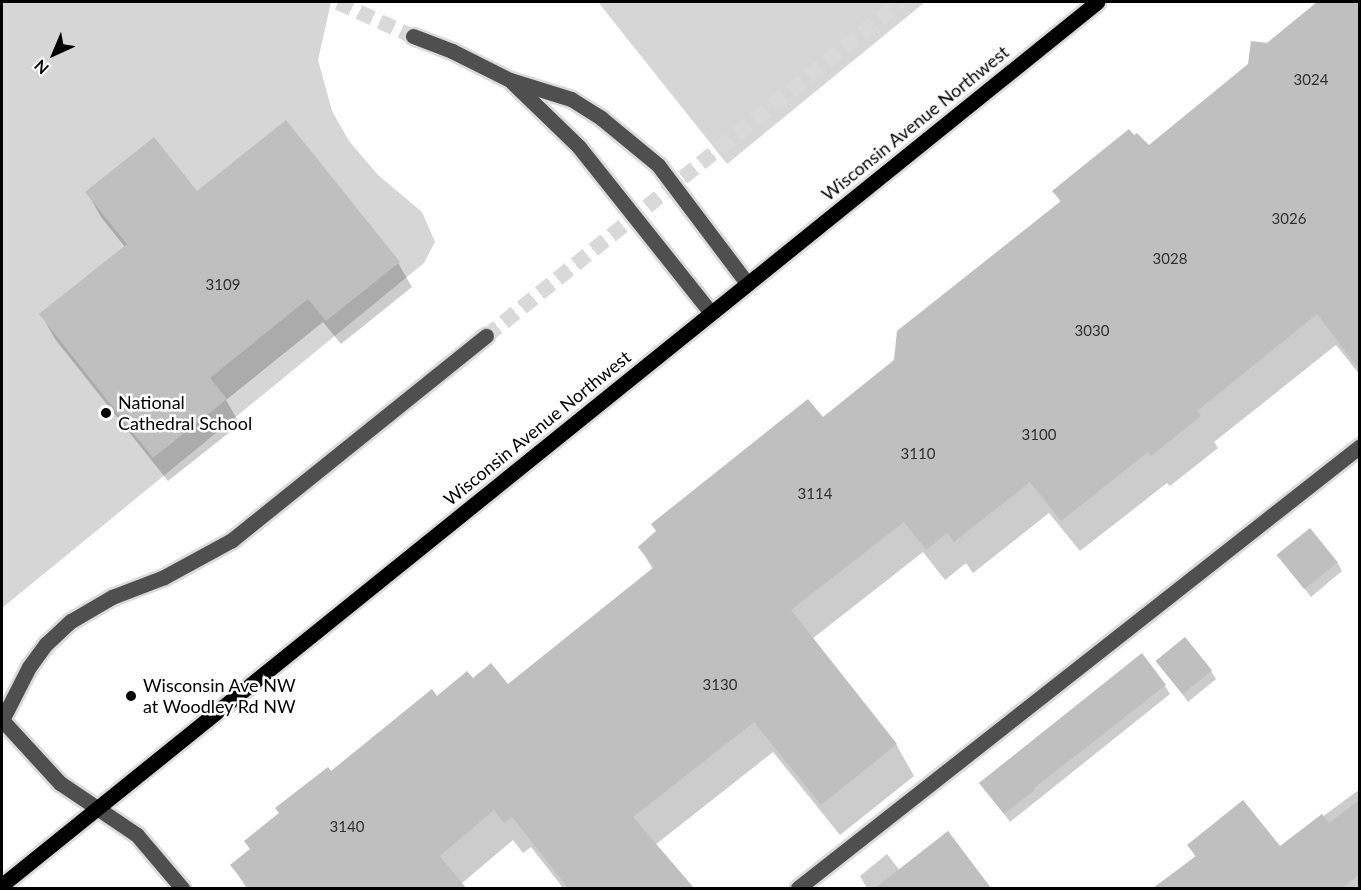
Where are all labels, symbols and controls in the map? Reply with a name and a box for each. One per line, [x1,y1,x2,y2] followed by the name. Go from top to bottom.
[24,24,84,84] north arrow
[817,41,1013,205] street label: Wisconsin Avenue Northwest
[30,56,52,78] text: N
[1294,71,1328,89] house number: 3024
[1272,210,1306,228] house number: 3026
[1153,250,1187,268] house number: 3028
[206,276,240,294] house number: 3109
[1075,322,1109,340] house number: 3030
[439,346,635,510] street label: Wisconsin Avenue Northwest
[118,392,252,434] place label: National Cathedral School
[99,406,113,420] marker: National Cathedral School
[1022,426,1056,444] house number: 3100
[901,445,935,463] house number: 3110
[798,485,832,503] house number: 3114
[143,675,296,718] place label: Wisconsin Ave NW at Woodley Rd NW
[703,676,737,694] house number: 3130
[124,689,138,703] marker: Wisconsin Ave NW at Woodley Rd NW
[330,818,364,836] house number: 3140

